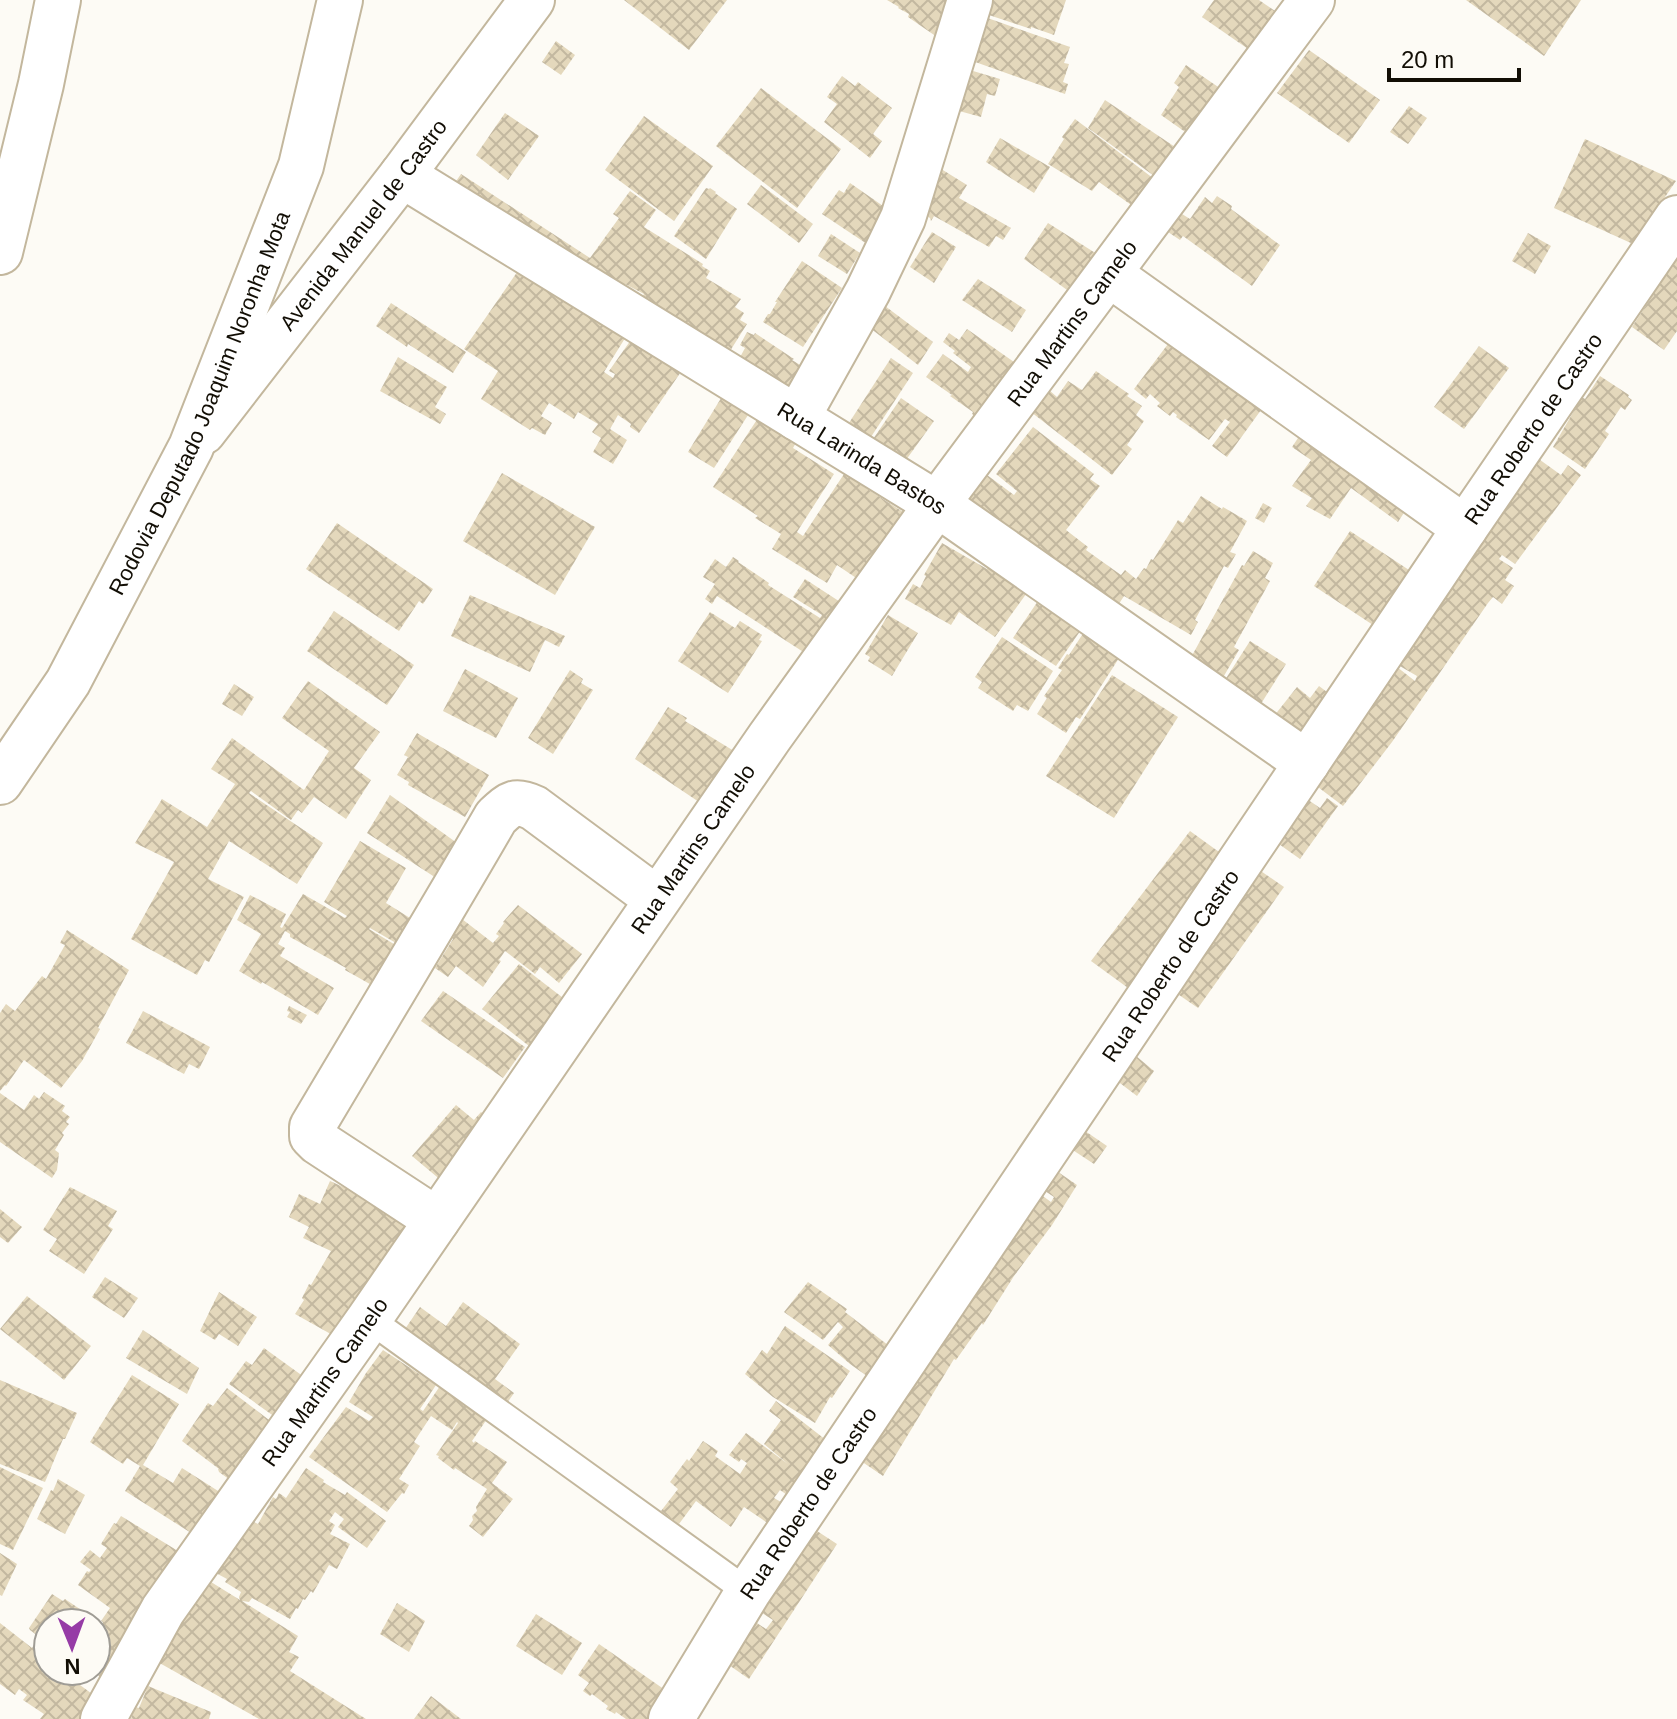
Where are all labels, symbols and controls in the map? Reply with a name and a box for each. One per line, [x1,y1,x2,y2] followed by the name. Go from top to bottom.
[1389,32,1519,82] scale bar
[1401,46,1454,73] text: 20 m
[274,114,452,335] street label: Avenida Manuel de Castro
[103,207,295,599] street label: Rodovia Deputado Joaquim Noronha Mota
[1002,235,1142,411] street label: Rua Martins Camelo
[1459,328,1607,529] street label: Rua Roberto de Castro
[773,397,951,519] street label: Rua Larinda Bastos
[626,759,760,938] street label: Rua Martins Camelo
[1097,865,1244,1066] street label: Rua Roberto de Castro
[256,1293,393,1471] street label: Rua Martins Camelo
[734,1402,882,1604] street label: Rua Roberto de Castro
[32,1607,112,1687] north arrow
[64,1654,81,1679] text: N

